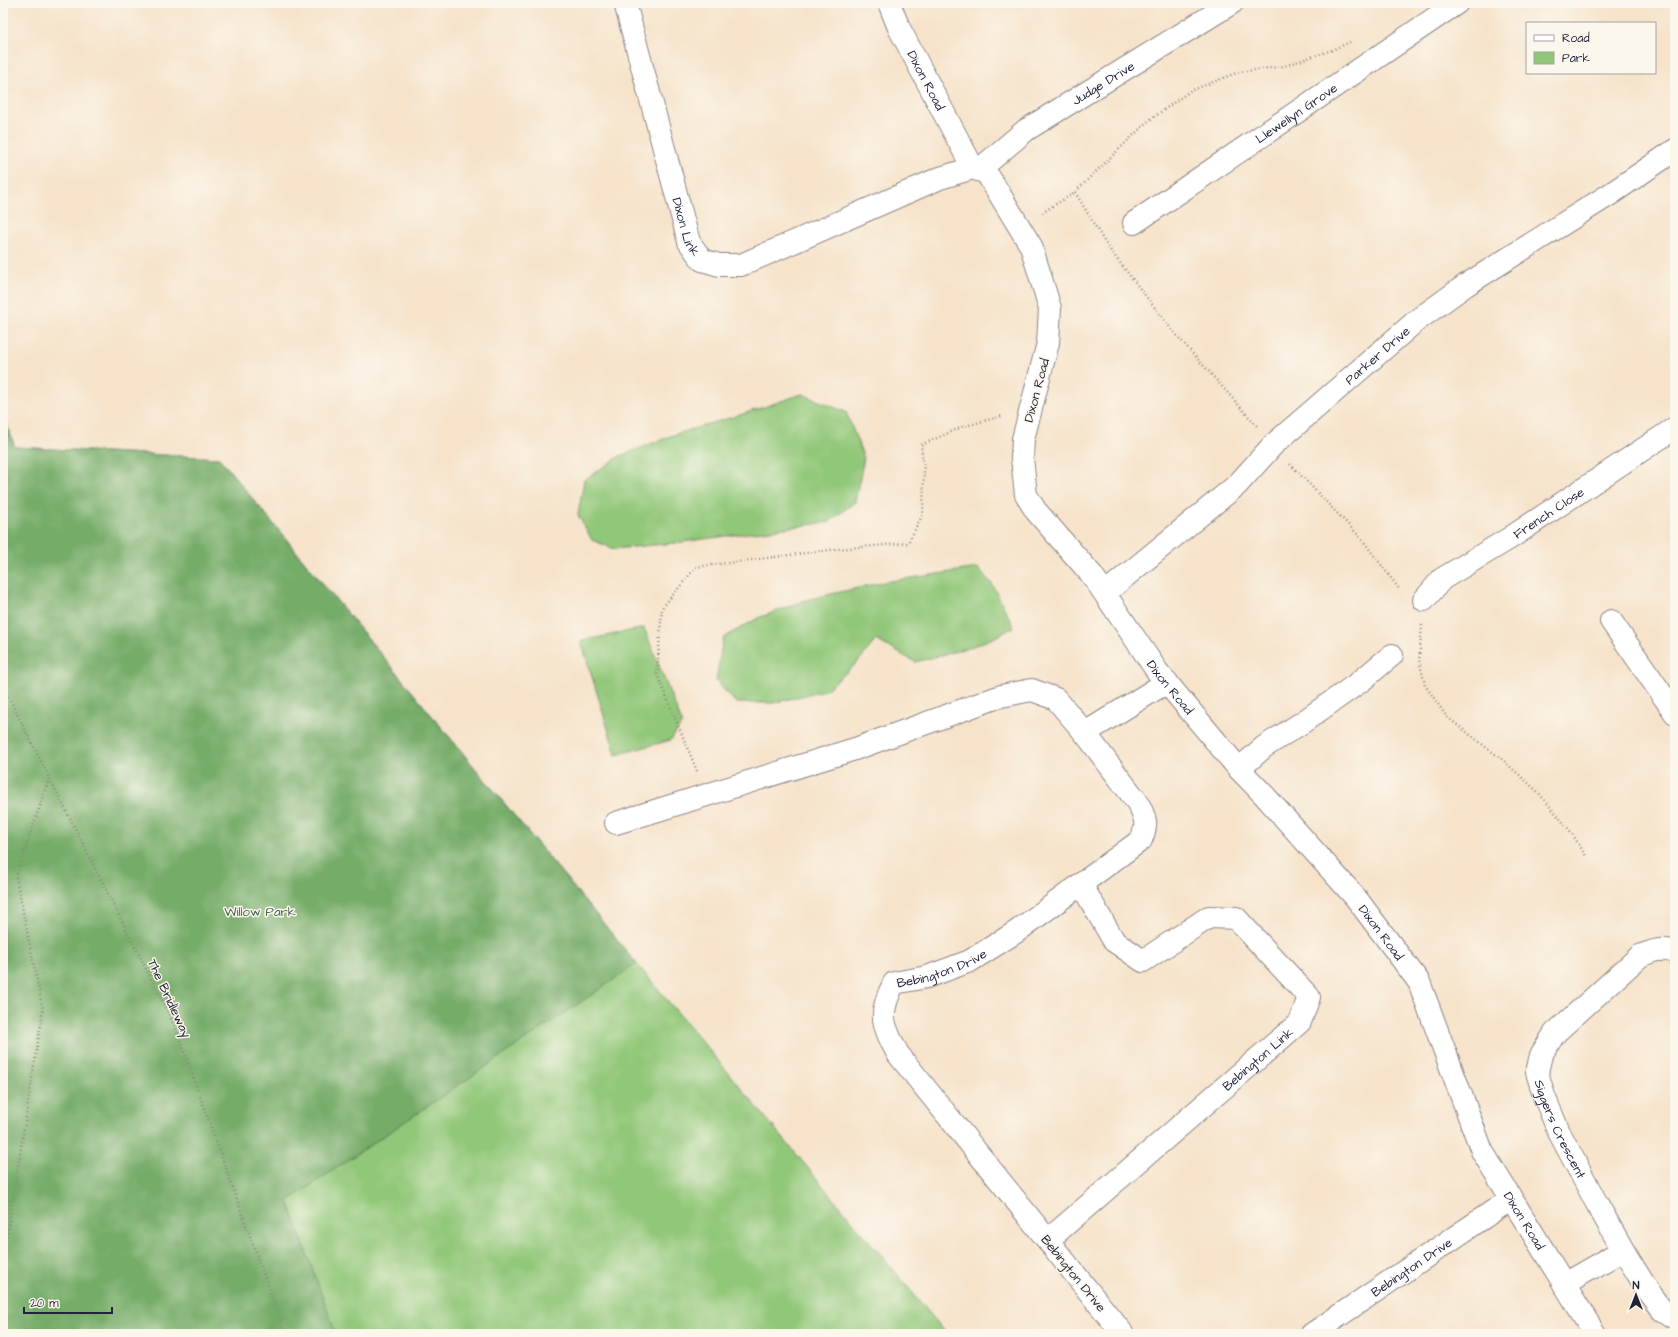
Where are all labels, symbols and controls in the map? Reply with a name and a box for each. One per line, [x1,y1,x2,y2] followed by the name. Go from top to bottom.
[1526,22,1656,74] legend
[1562,30,1590,47] text: Road
[902,48,949,114] street label: Dixon Road
[1562,50,1590,67] text: Park
[1069,57,1138,110] street label: Judge Drive
[1252,79,1341,148] street label: Llewellyn Grove
[667,196,704,260] street label: Dixon Link
[1341,322,1414,389] street label: Parker Drive
[1020,356,1054,424] street label: Dixon Road
[1510,483,1588,544] street label: French Close
[1142,657,1198,719] street label: Dixon Road
[1354,901,1408,965] street label: Dixon Road
[224,903,296,921] park label: Willow Park
[895,945,990,992] street label: Bebington Drive
[142,956,195,1041] street label: The Bridleway
[1219,1024,1298,1095] street label: Bebington Link
[1530,1078,1590,1182] street label: Siggers Crescent
[1499,1188,1549,1254] street label: Dixon Road
[1036,1231,1110,1317] street label: Bebington Drive
[1368,1233,1456,1301] street label: Bebington Drive
[1616,1275,1656,1315] north arrow
[1633,1278,1640,1293] text: N
[24,1289,112,1315] scale bar
[30,1295,59,1312] text: 20 m

